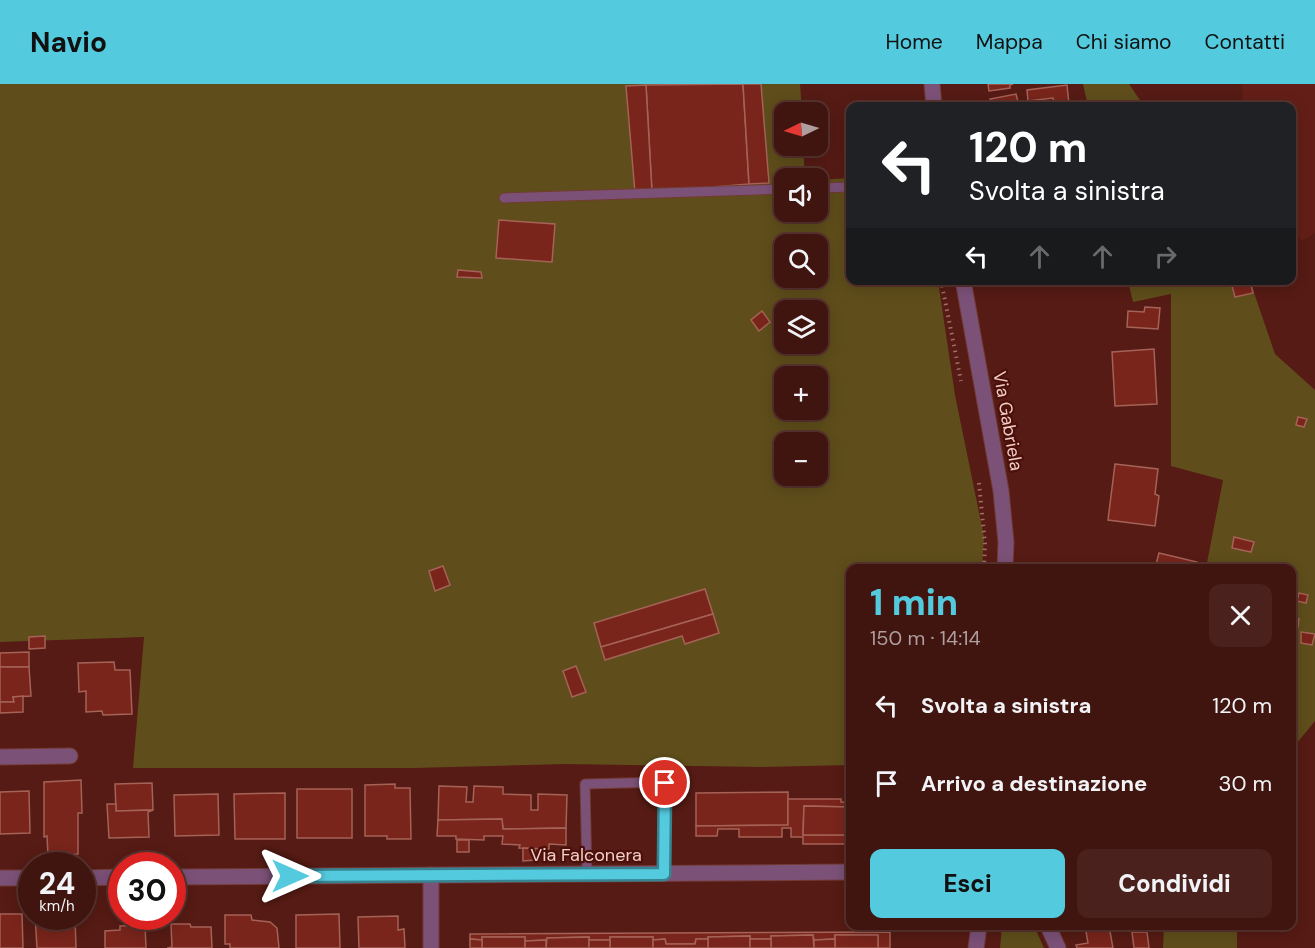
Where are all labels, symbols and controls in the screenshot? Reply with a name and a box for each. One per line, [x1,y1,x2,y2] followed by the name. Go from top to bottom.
[30,24,107,61] text: Navio
[885,28,943,56] text: Home
[976,28,1043,56] text: Mappa
[1076,28,1172,56] text: Chi siamo
[1205,28,1285,56] text: Contatti
[774,102,828,156] north arrow
[774,102,828,486] map controls
[969,120,1087,175] text: 120 m
[870,126,948,204] icon: left
[774,168,828,222] button: sound
[969,173,1165,208] text: Svolta a sinistra
[774,234,828,288] button: search
[960,240,993,273] icon: left
[1023,240,1056,273] icon: ahead
[1086,240,1119,273] icon: ahead
[1149,240,1182,273] icon: right
[774,300,828,354] button: layers
[774,366,828,420] button: +
[987,369,1029,473] street label: Via Gabriela
[774,432,828,486] button: −
[870,579,958,626] text: 1 min
[1209,584,1272,647] button: close
[870,625,981,651] text: 150 m · 14:14
[870,689,903,722] icon: left
[921,691,1091,720] text: Svolta a sinistra
[1212,691,1272,720] text: 120 m
[639,757,690,808] pin
[648,766,681,799] icon: arrive
[870,767,903,800] icon: arrive
[921,769,1147,798] text: Arrivo a destinazione
[1218,769,1272,798] text: 30 m
[530,843,642,867] street label: Via Falconera
[258,844,322,908] position arrow
[870,849,1065,918] button: Esci
[1077,849,1272,918] button: Condividi
[108,852,186,930] speed limit sign: 30
[39,864,75,903] text: 24
[39,896,75,916] text: km/h

